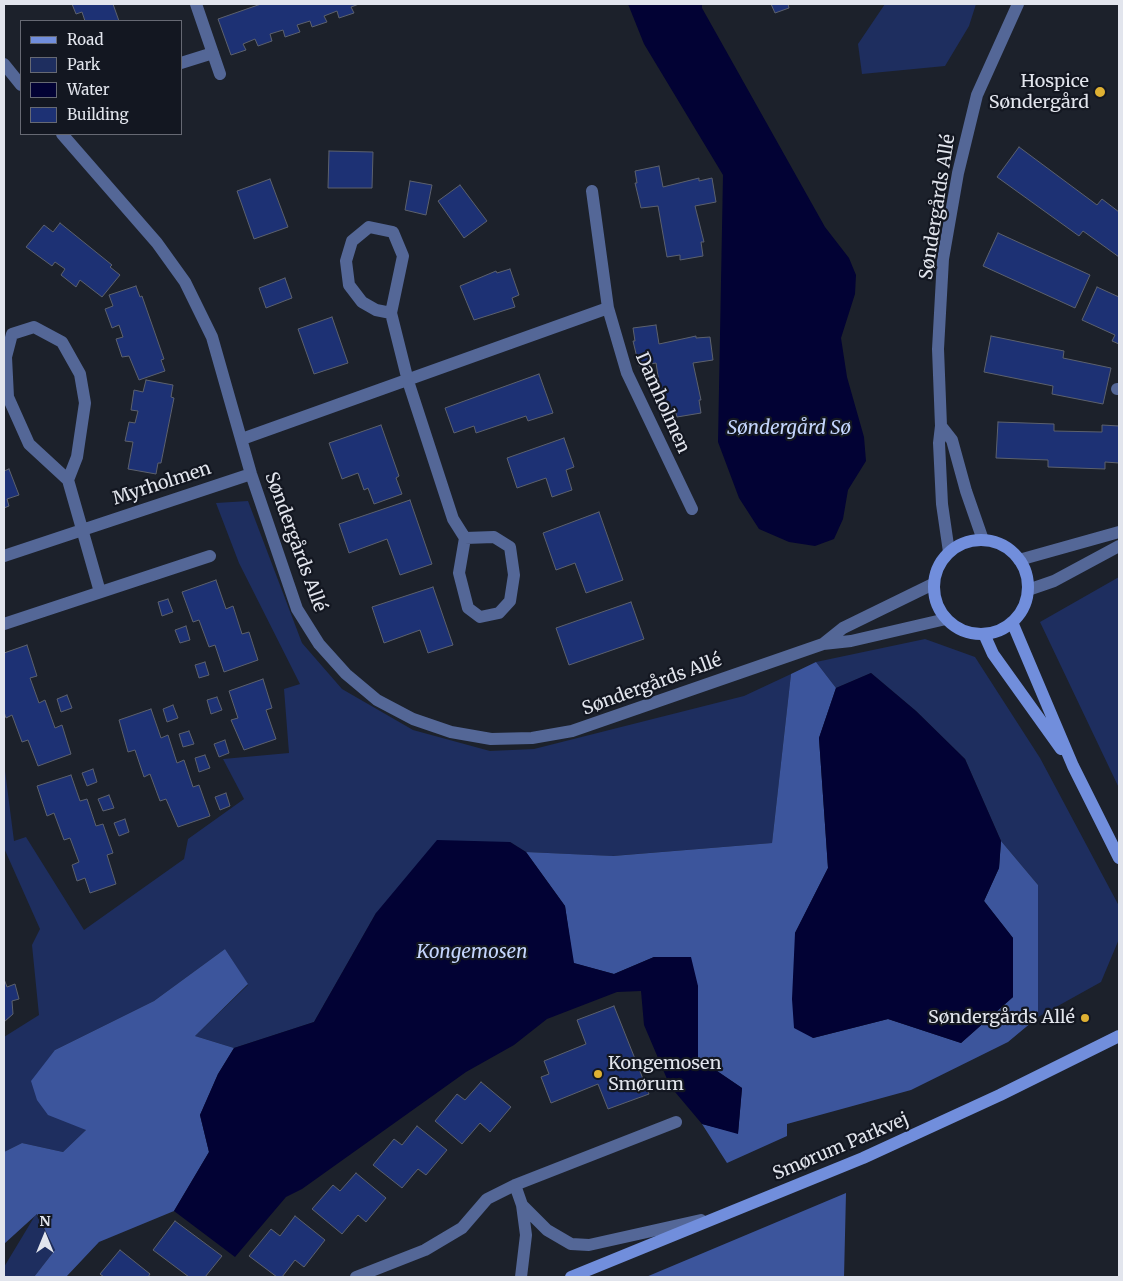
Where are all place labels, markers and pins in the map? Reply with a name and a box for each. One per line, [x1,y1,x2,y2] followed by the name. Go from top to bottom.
[989,71,1089,114] place label: Hospice Søndergård
[1093,85,1107,99] marker: Hospice Søndergård
[928,1007,1075,1029] place label: Søndergårds Allé
[1079,1012,1091,1024] marker: Søndergårds Allé
[608,1053,721,1096] place label: Kongemosen Smørum
[592,1068,604,1080] marker: Kongemosen Smørum

